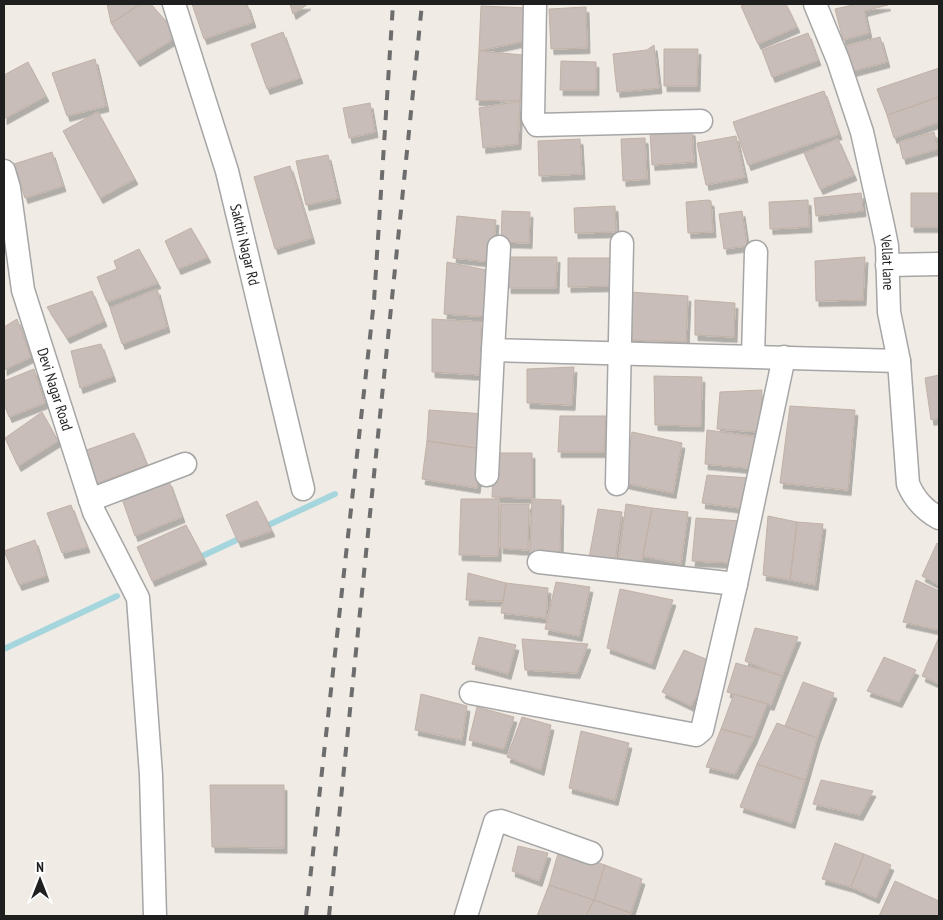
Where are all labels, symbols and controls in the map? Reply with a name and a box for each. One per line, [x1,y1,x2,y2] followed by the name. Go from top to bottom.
[226,202,264,287] street label: Sakthi Nagar Rd
[876,233,898,291] street label: Vellat lane
[33,346,77,433] street label: Devi Nagar Road
[15,855,65,905] north arrow
[36,858,44,876] text: N

